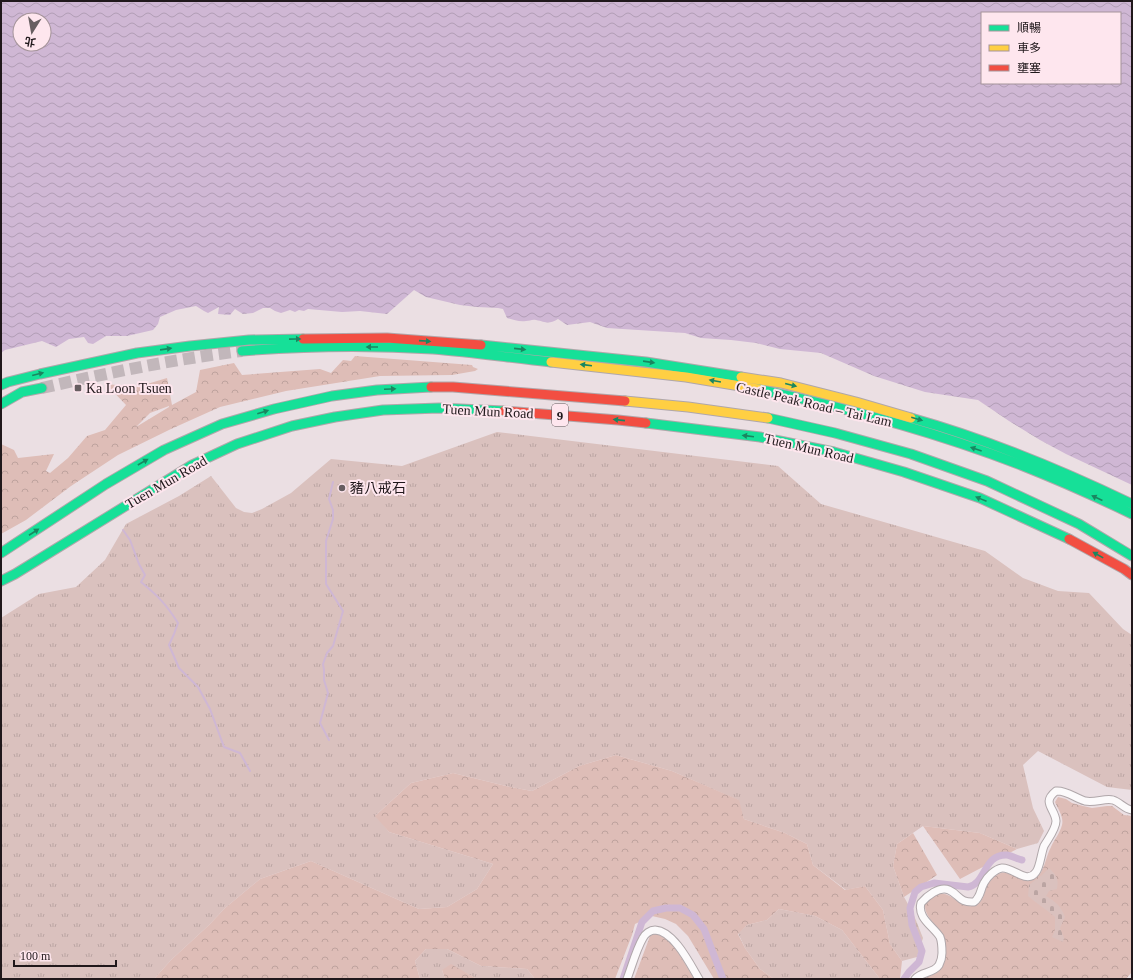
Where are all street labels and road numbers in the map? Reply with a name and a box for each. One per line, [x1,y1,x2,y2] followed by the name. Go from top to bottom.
[735,379,893,430] street label: Castle Peak Road – Tai Lam
[442,402,534,421] street label: Tuen Mun Road
[552,404,568,426] road number: 9
[763,431,855,466] street label: Tuen Mun Road
[123,453,210,512] street label: Tuen Mun Road

